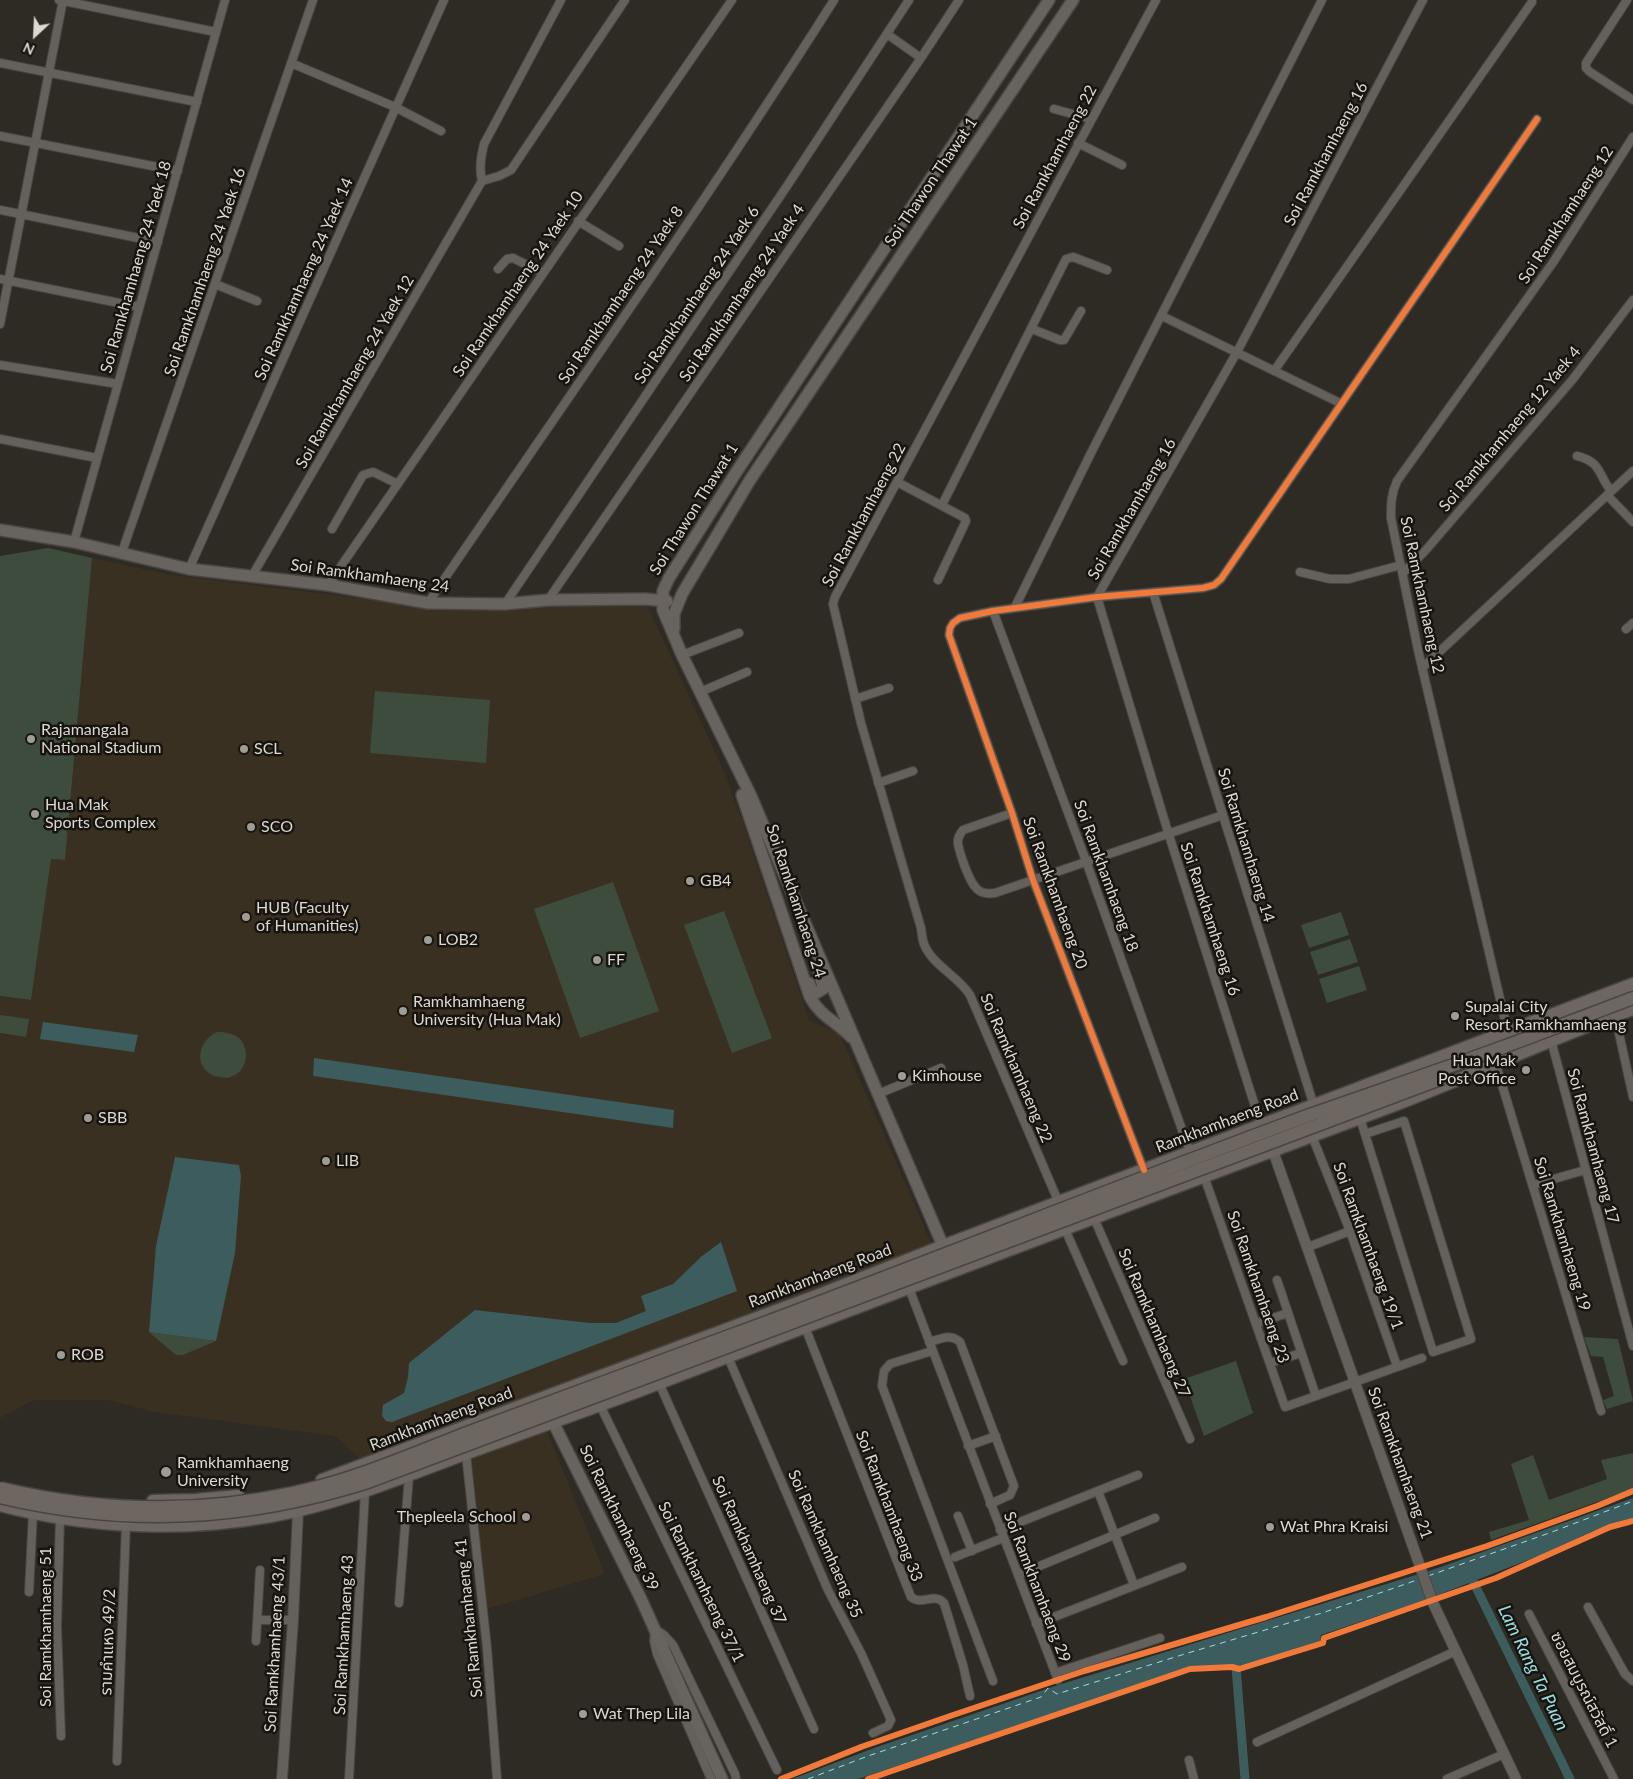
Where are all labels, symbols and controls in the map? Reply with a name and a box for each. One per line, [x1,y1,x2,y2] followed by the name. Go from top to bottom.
[10,10,60,60] north arrow
[20,39,37,59] text: N
[1280,79,1372,229] street label: Soi Ramkhamhaeng 16
[1009,82,1101,232] street label: Soi Ramkhamhaeng 22
[881,114,981,250] street label: Soi Thawon Thawat 1
[1514,143,1618,287] street label: Soi Ramkhamhaeng 12
[97,159,175,375] street label: Soi Ramkhamhaeng 24 Yaek 18
[160,165,250,379] street label: Soi Ramkhamhaeng 24 Yaek 16
[251,175,357,383] street label: Soi Ramkhamhaeng 24 Yaek 14
[449,188,587,380] street label: Soi Ramkhamhaeng 24 Yaek 10
[675,200,809,386] street label: Soi Ramkhamhaeng 24 Yaek 4
[554,202,688,388] street label: Soi Ramkhamhaeng 24 Yaek 8
[630,202,764,388] street label: Soi Ramkhamhaeng 24 Yaek 6
[292,272,418,472] street label: Soi Ramkhamhaeng 24 Yaek 12
[1435,342,1585,516] street label: Soi Ramkhamhaeng 12 Yaek 4
[1084,435,1180,583] street label: Soi Ramkhamhaeng 16
[646,439,742,579] street label: Soi Thawon Thawat 1
[818,440,910,590] street label: Soi Ramkhamhaeng 22
[1396,515,1448,675] street label: Soi Ramkhamhaeng 12
[289,555,451,597] street label: Soi Ramkhamhaeng 24
[41,720,161,758] place label: Rajamangala National Stadium
[25,733,37,745] marker: Rajamangala National Stadium
[254,739,282,759] place label: SCL
[238,743,250,755] marker: SCL
[1213,766,1279,924] street label: Soi Ramkhamhaeng 14
[45,795,156,833] place label: Hua Mak Sports Complex
[1070,798,1142,954] street label: Soi Ramkhamhaeng 18
[29,808,41,820] marker: Hua Mak Sports Complex
[1019,815,1091,971] street label: Soi Ramkhamhaeng 20
[261,817,293,837] place label: SCO
[245,821,257,833] marker: SCO
[762,822,830,980] street label: Soi Ramkhamhaeng 24
[1176,840,1244,998] street label: Soi Ramkhamhaeng 16
[700,871,731,891] place label: GB4
[684,875,696,887] marker: GB4
[256,898,359,936] place label: HUB (Faculty of Humanities)
[240,911,252,923] marker: HUB (Faculty of Humanities)
[438,930,478,950] place label: LOB2
[422,934,434,946] marker: LOB2
[607,950,625,970] place label: FF
[591,954,603,966] marker: FF
[976,991,1056,1145] street label: Soi Ramkhamhaeng 22
[413,992,561,1030] place label: Ramkhamhaeng University (Hua Mak)
[1465,997,1626,1035] place label: Supalai City Resort Ramkhamhaeng
[397,1005,409,1017] marker: Ramkhamhaeng University (Hua Mak)
[1449,1010,1461,1022] marker: Supalai City Resort Ramkhamhaeng
[1438,1051,1516,1089] place label: Hua Mak Post Office
[1520,1064,1532,1076] marker: Hua Mak Post Office
[912,1066,982,1086] place label: Kimhouse
[1563,1066,1623,1226] street label: Soi Ramkhamhaeng 17
[896,1070,908,1082] marker: Kimhouse
[1153,1085,1301,1157] street label: Ramkhamhaeng Road
[98,1108,127,1128] place label: SBB
[82,1112,94,1124] marker: SBB
[336,1151,359,1171] place label: LIB
[320,1155,332,1167] marker: LIB
[1529,1155,1595,1313] street label: Soi Ramkhamhaeng 19
[1329,1160,1407,1332] street label: Soi Ramkhamhaeng 19/1
[1223,1208,1293,1366] street label: Soi Ramkhamhaeng 23
[746,1240,894,1312] street label: Ramkhamhaeng Road
[1114,1246,1194,1400] street label: Soi Ramkhamhaeng 27
[71,1345,104,1365] place label: ROB
[55,1349,67,1361] marker: ROB
[367,1383,515,1455] street label: Ramkhamhaeng Road
[1364,1385,1436,1541] street label: Soi Ramkhamhaeng 21
[851,1428,927,1584] street label: Soi Ramkhamhaeng 33
[575,1442,663,1594] street label: Soi Ramkhamhaeng 39
[177,1453,289,1491] place label: Ramkhamhaeng University
[159,1465,173,1479] marker: Ramkhamhaeng University
[784,1467,866,1621] street label: Soi Ramkhamhaeng 35
[708,1473,790,1627] street label: Soi Ramkhamhaeng 37
[654,1498,748,1666] street label: Soi Ramkhamhaeng 37/1
[397,1507,516,1527] place label: Thepleela School
[999,1509,1075,1665] street label: Soi Ramkhamhaeng 29
[520,1511,532,1523] marker: Thepleela School
[1280,1517,1388,1537] place label: Wat Phra Kraisi
[1264,1521,1276,1533] marker: Wat Phra Kraisi
[451,1537,487,1699] street label: Soi Ramkhamhaeng 41
[36,1547,56,1707] street label: Soi Ramkhamhaeng 51
[261,1555,289,1733] street label: Soi Ramkhamhaeng 43/1
[330,1555,358,1715] street label: Soi Ramkhamhaeng 43
[97,1588,119,1696] street label: รามคำแหง 49/2
[1493,1602,1573,1734] water label: Lam Rang Ta Puan
[1546,1629,1622,1751] street label: ซอยสมบูรณ์สวัสดิ์ 1
[593,1704,690,1724] place label: Wat Thep Lila
[577,1708,589,1720] marker: Wat Thep Lila

